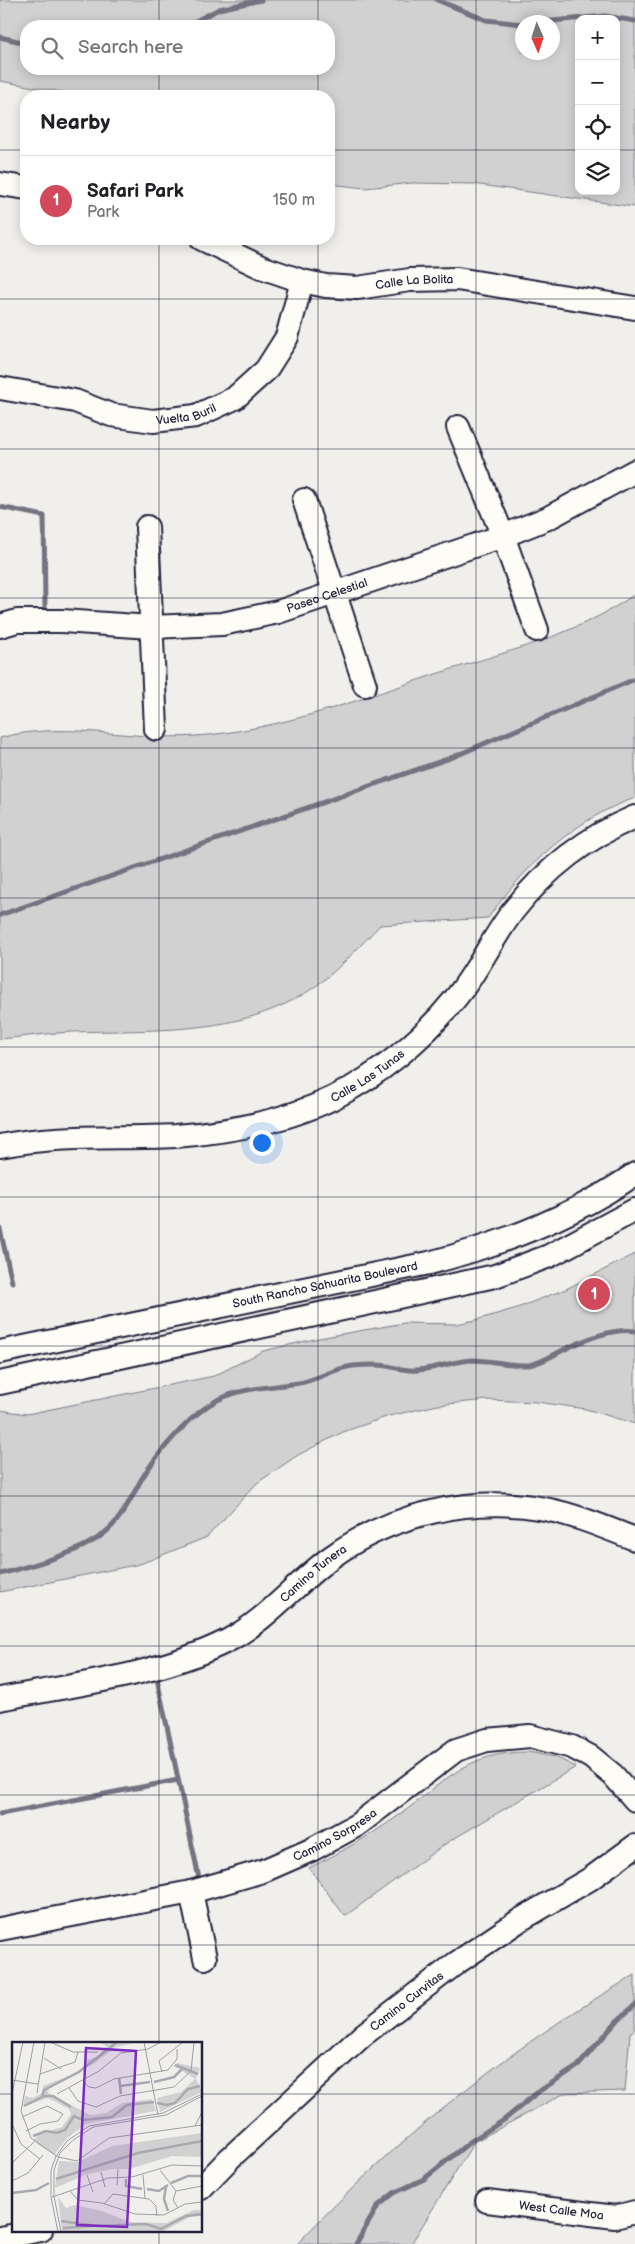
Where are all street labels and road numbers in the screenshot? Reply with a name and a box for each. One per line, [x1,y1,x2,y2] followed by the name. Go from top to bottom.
[374,272,454,293] street label: Calle La Bolita
[155,401,219,429] street label: Vuelta Buril
[285,575,370,617] street label: Paseo Celestial
[328,1047,408,1106] street label: Calle Las Tunas
[231,1259,419,1312] street label: South Rancho Sahuarita Boulevard
[277,1542,350,1606] street label: Camino Tunera
[291,1806,380,1865] street label: Camino Sorpresa
[367,1969,447,2035] street label: Camino Curvitas
[518,2198,605,2224] street label: West Calle Moa

